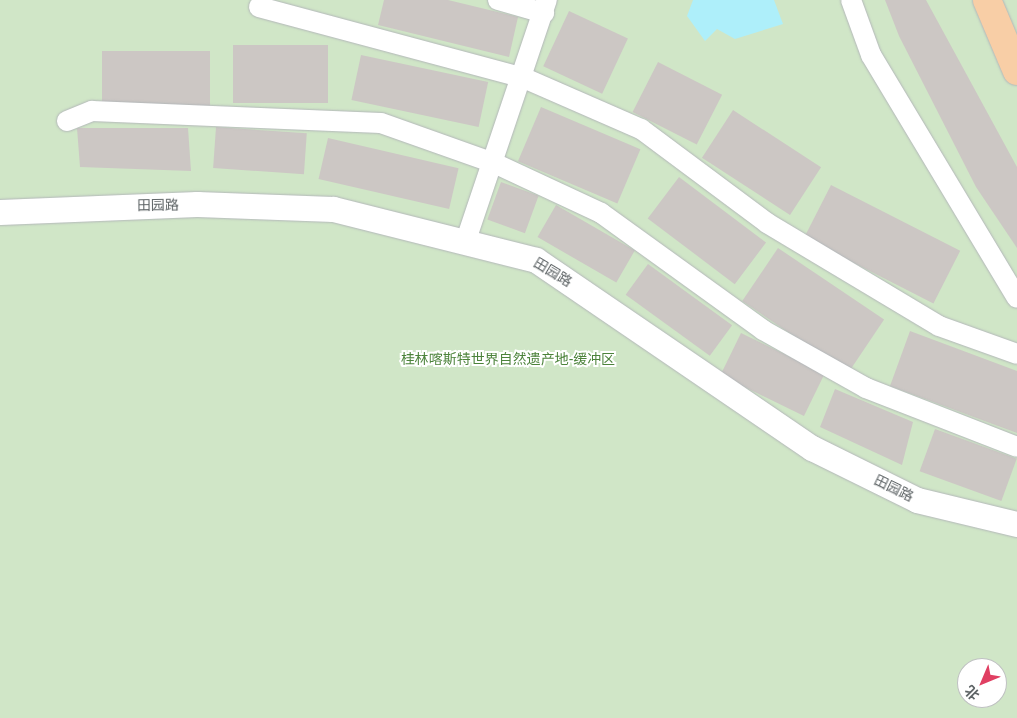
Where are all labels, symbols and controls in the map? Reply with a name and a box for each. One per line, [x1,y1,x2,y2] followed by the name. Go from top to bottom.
[137,196,179,214] street label: 田园路
[531,254,575,290] street label: 田园路
[401,351,615,367] park label: 桂林喀斯特世界自然遗产地-缓冲区
[871,471,917,505] street label: 田园路
[957,658,1007,708] north arrow
[961,682,983,704] text: 北

